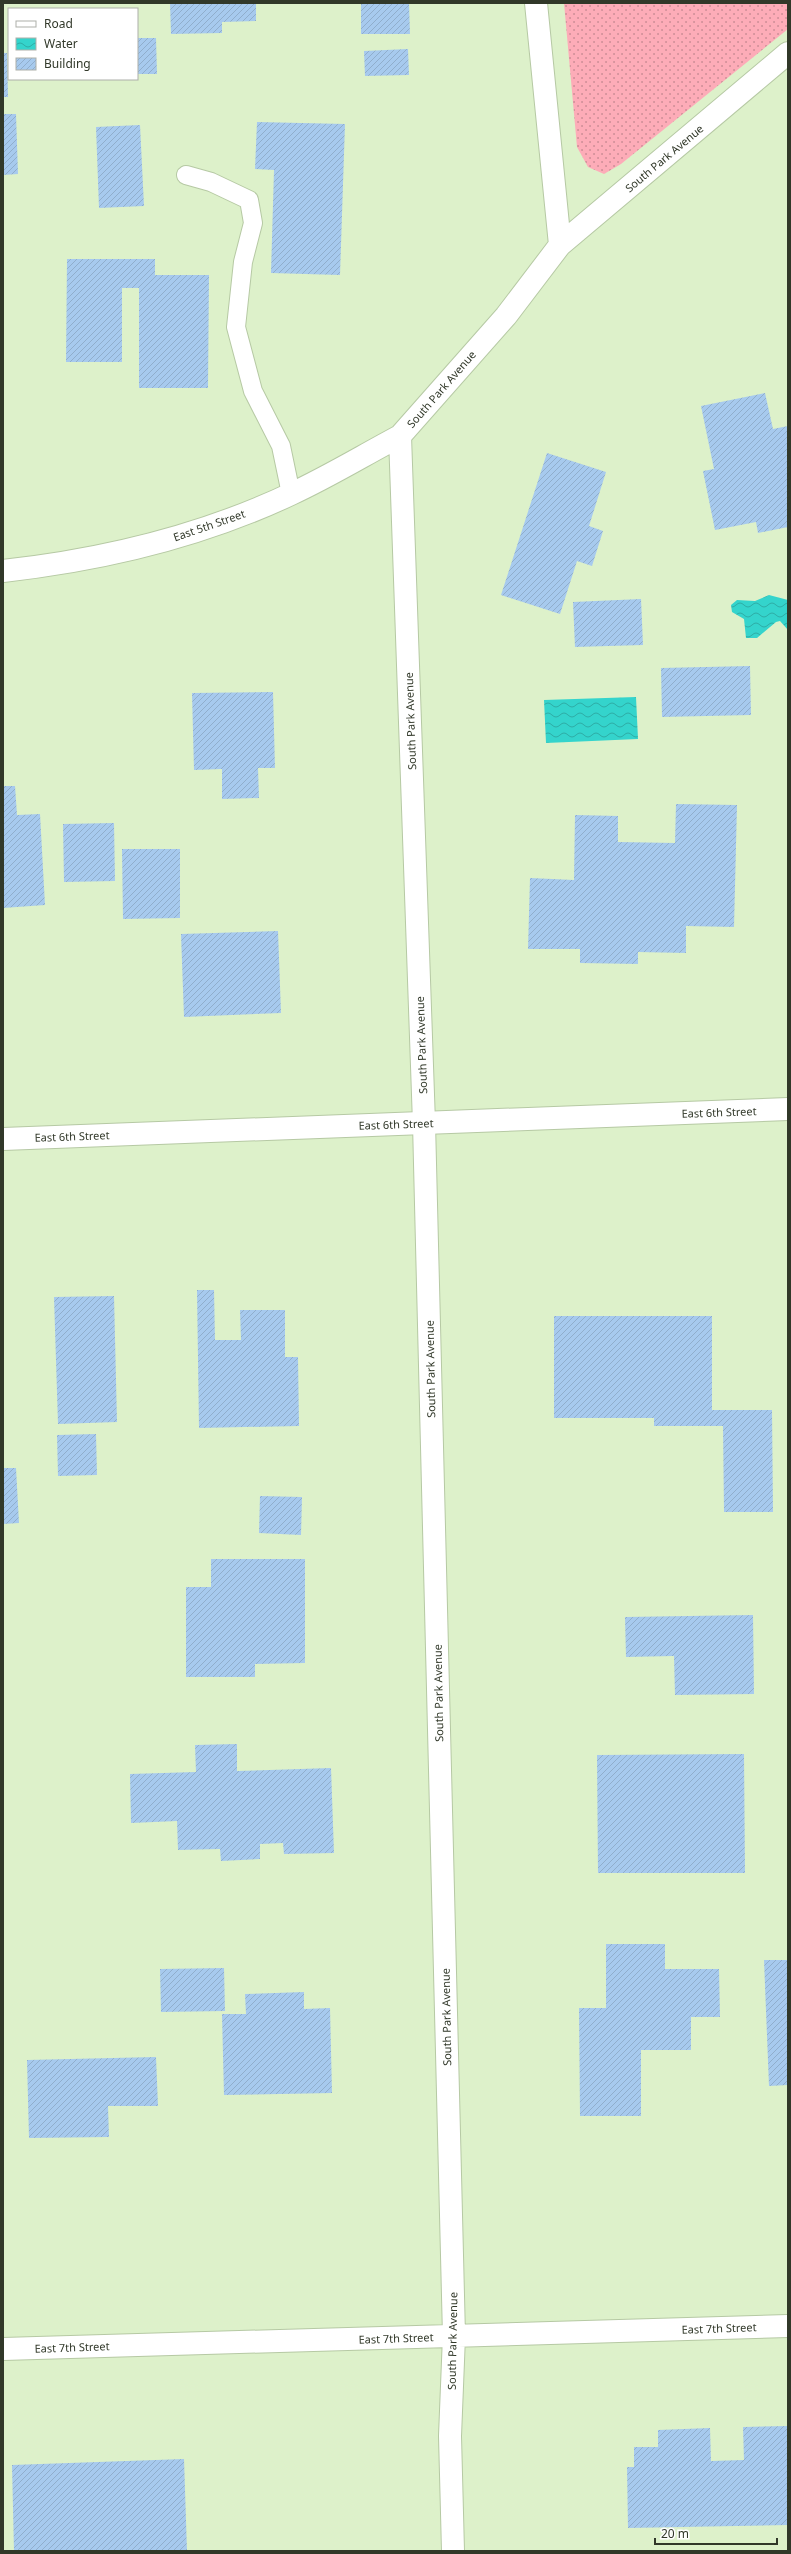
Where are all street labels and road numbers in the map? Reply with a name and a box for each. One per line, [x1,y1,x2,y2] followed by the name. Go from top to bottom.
[622,121,706,195] street label: South Park Avenue
[403,347,479,431] street label: South Park Avenue
[171,506,247,544] street label: East 5th Street
[401,672,419,770] street label: South Park Avenue
[412,996,430,1094] street label: South Park Avenue
[681,1103,757,1121] street label: East 6th Street
[358,1115,434,1133] street label: East 6th Street
[34,1127,110,1145] street label: East 6th Street
[422,1320,438,1418] street label: South Park Avenue
[430,1644,446,1742] street label: South Park Avenue
[438,1968,454,2066] street label: South Park Avenue
[444,2292,460,2390] street label: South Park Avenue
[681,2319,757,2337] street label: East 7th Street
[358,2329,434,2347] street label: East 7th Street
[34,2338,110,2356] street label: East 7th Street

